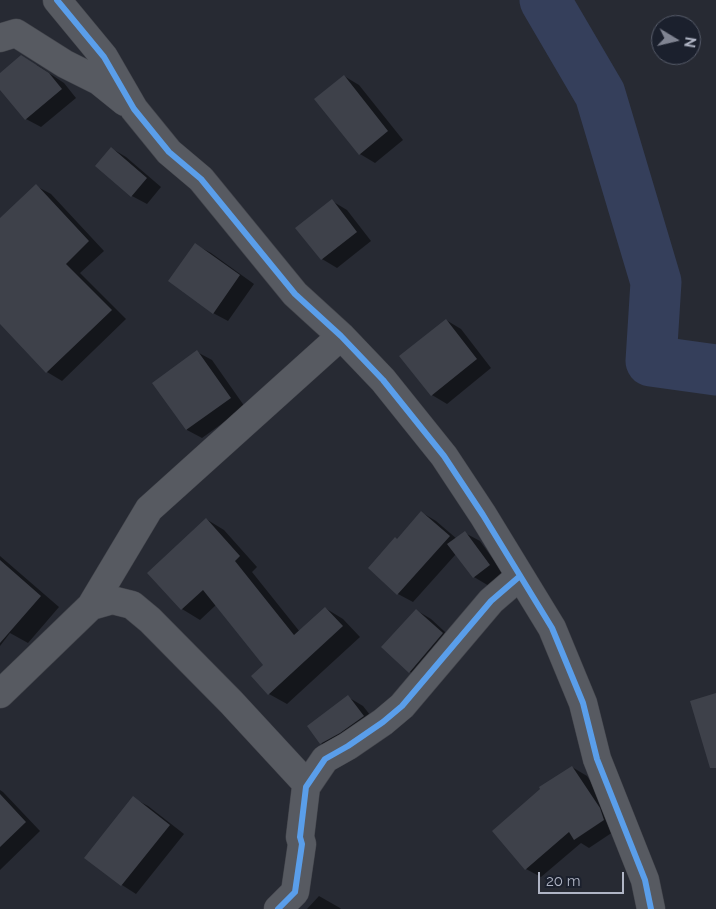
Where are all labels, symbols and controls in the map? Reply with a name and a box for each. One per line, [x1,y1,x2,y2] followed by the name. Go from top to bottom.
[651,15,701,65] north arrow
[681,36,699,49] text: N
[541,862,627,894] scale bar
[546,872,581,890] text: 20 m

